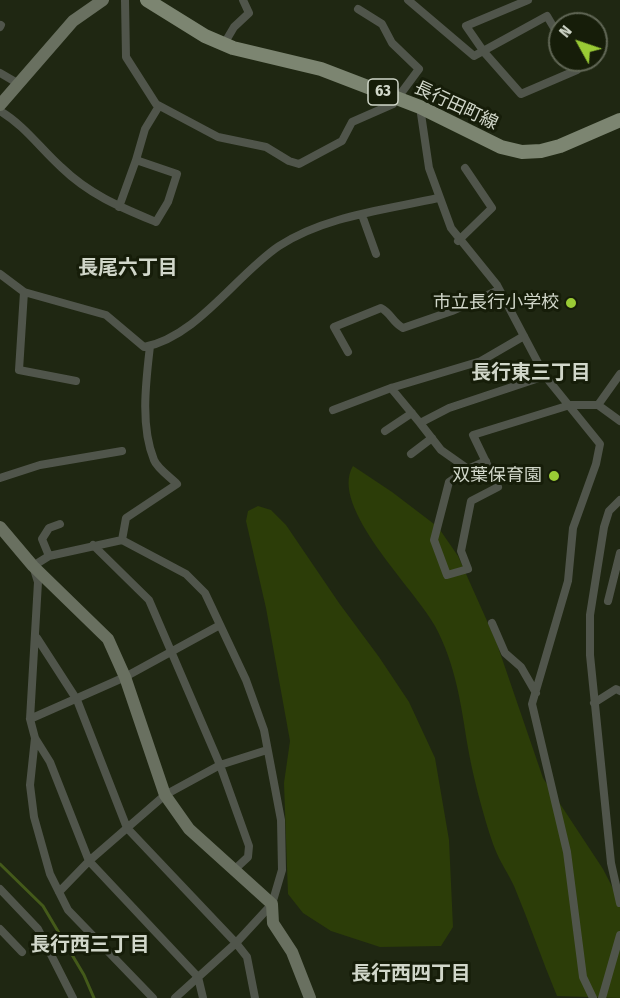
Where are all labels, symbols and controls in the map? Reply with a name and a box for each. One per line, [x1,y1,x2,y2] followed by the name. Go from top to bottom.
[548,12,608,72] north arrow
[555,22,576,41] text: N
[411,77,501,135] street label: 長行田町線
[368,79,398,105] road number: 63
[78,256,178,280] district label: 長尾六丁目
[433,292,559,314] place label: 市立長行小学校
[564,296,578,310] marker: 市立長行小学校
[471,361,591,385] district label: 長行東三丁目
[452,465,542,487] place label: 双葉保育園
[547,469,561,483] marker: 双葉保育園
[30,933,150,957] district label: 長行西三丁目
[351,962,471,986] district label: 長行西四丁目

